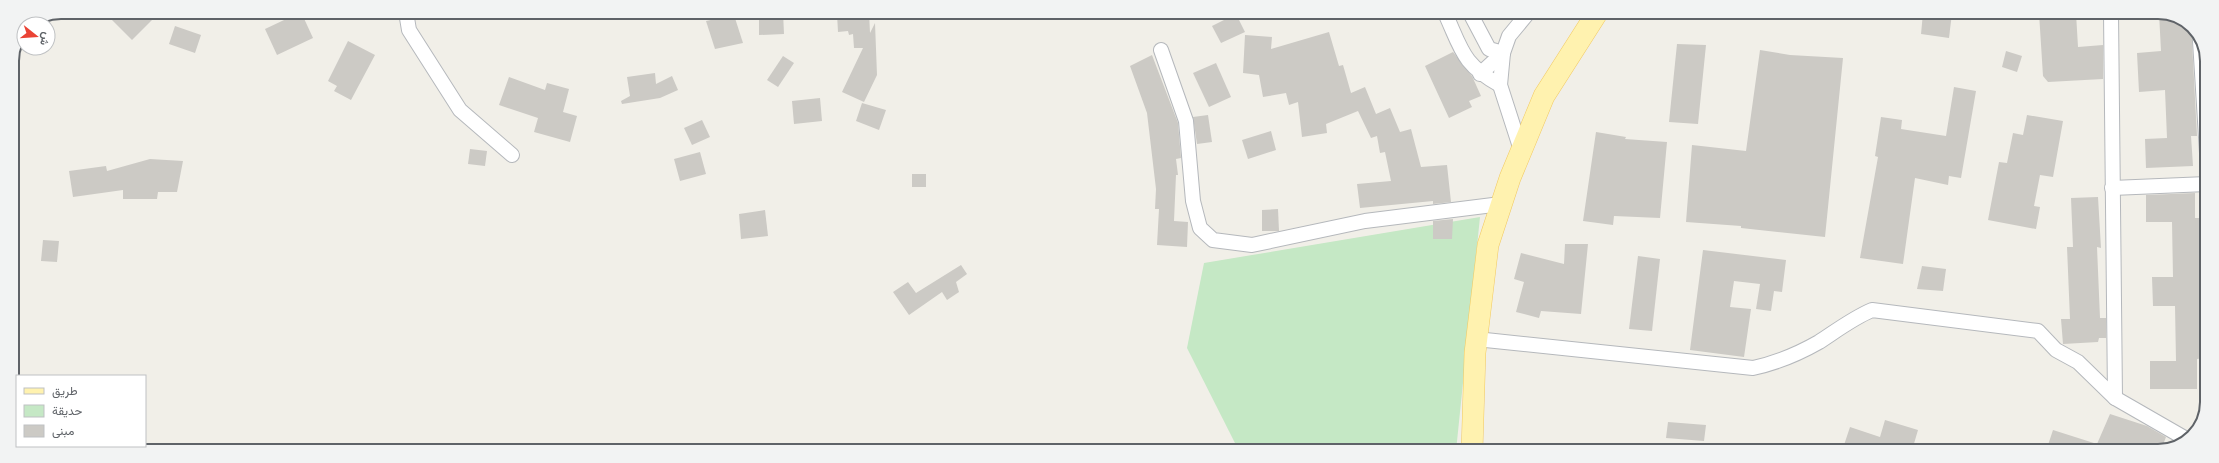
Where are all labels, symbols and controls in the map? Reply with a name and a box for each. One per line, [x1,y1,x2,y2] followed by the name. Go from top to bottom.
[16,16,56,56] north arrow
[37,31,54,47] text: ش
[16,375,146,447] legend
[52,383,78,399] text: طريق
[52,403,82,418] text: حديقة
[52,423,74,439] text: مبنى

